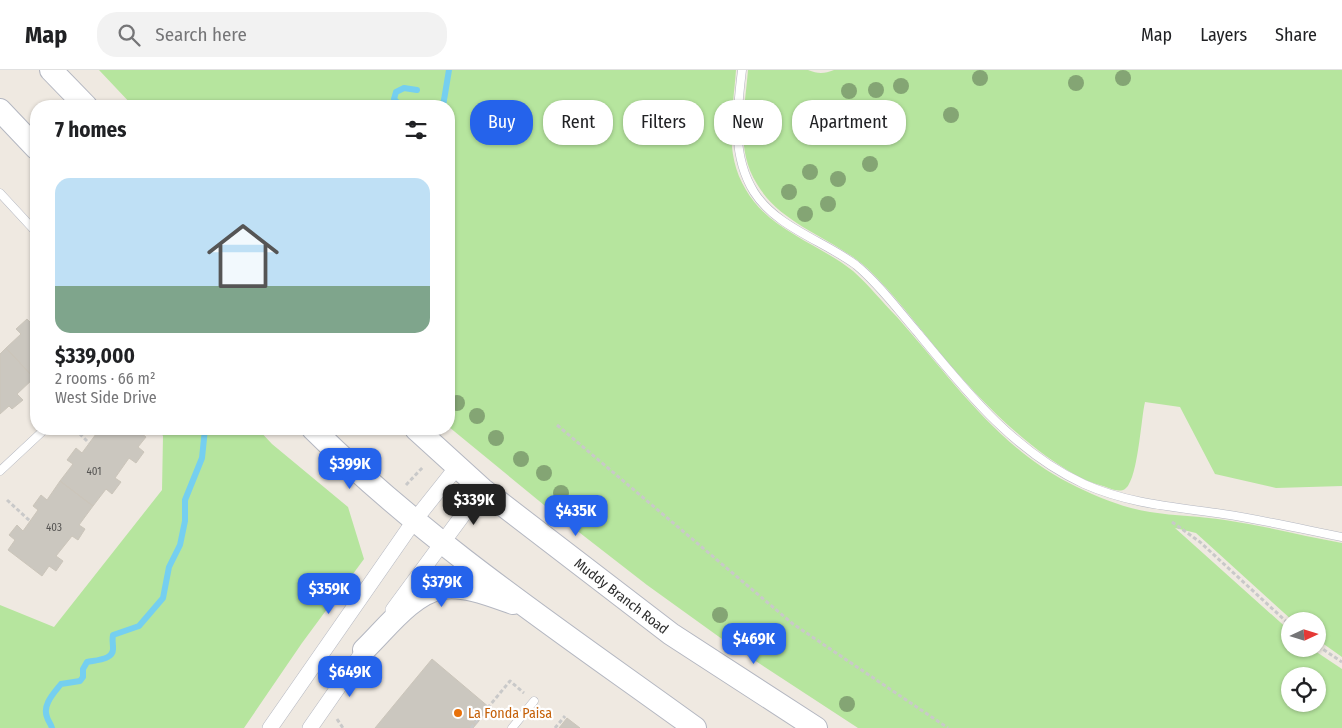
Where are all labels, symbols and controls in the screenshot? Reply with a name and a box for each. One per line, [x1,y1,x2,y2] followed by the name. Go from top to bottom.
[97,12,447,57] search box
[25,21,67,49] text: Map
[115,21,143,49] icon: search
[155,23,247,46] text: Search here
[1141,24,1172,46] text: Map
[1200,24,1247,46] text: Layers
[1275,24,1317,46] text: Share
[470,100,533,145] chip: Buy
[543,100,613,145] chip: Rent
[623,100,704,145] chip: Filters
[714,100,782,145] chip: New
[792,100,906,145] chip: Apartment
[402,116,430,144] icon: filters
[55,117,126,143] text: 7 homes
[198,211,288,301] icon: home
[55,343,135,369] text: $339,000
[55,369,155,388] text: 2 rooms · 66 m²
[55,388,157,407] text: West Side Drive
[315,448,385,490] pin: $399K
[329,454,371,473] text: $399K
[86,465,102,478] house number: 401
[439,484,509,526] pin: $339K
[454,490,494,509] text: $339K
[541,494,611,537] pin: $435K
[556,501,596,520] text: $435K
[46,521,62,534] house number: 403
[571,555,672,637] street label: Muddy Branch Road
[407,566,477,608] pin: $379K
[294,572,364,615] pin: $359K
[422,572,462,591] text: $379K
[309,579,349,598] text: $359K
[1281,612,1326,658] north arrow
[1281,612,1326,712] map controls
[719,622,789,665] pin: $469K
[733,629,775,648] text: $469K
[315,656,385,698] pin: $649K
[329,662,371,681] text: $649K
[1281,667,1326,712] button: locate
[468,705,552,722] place label: La Fonda Paisa
[452,707,464,719] marker: La Fonda Paisa

